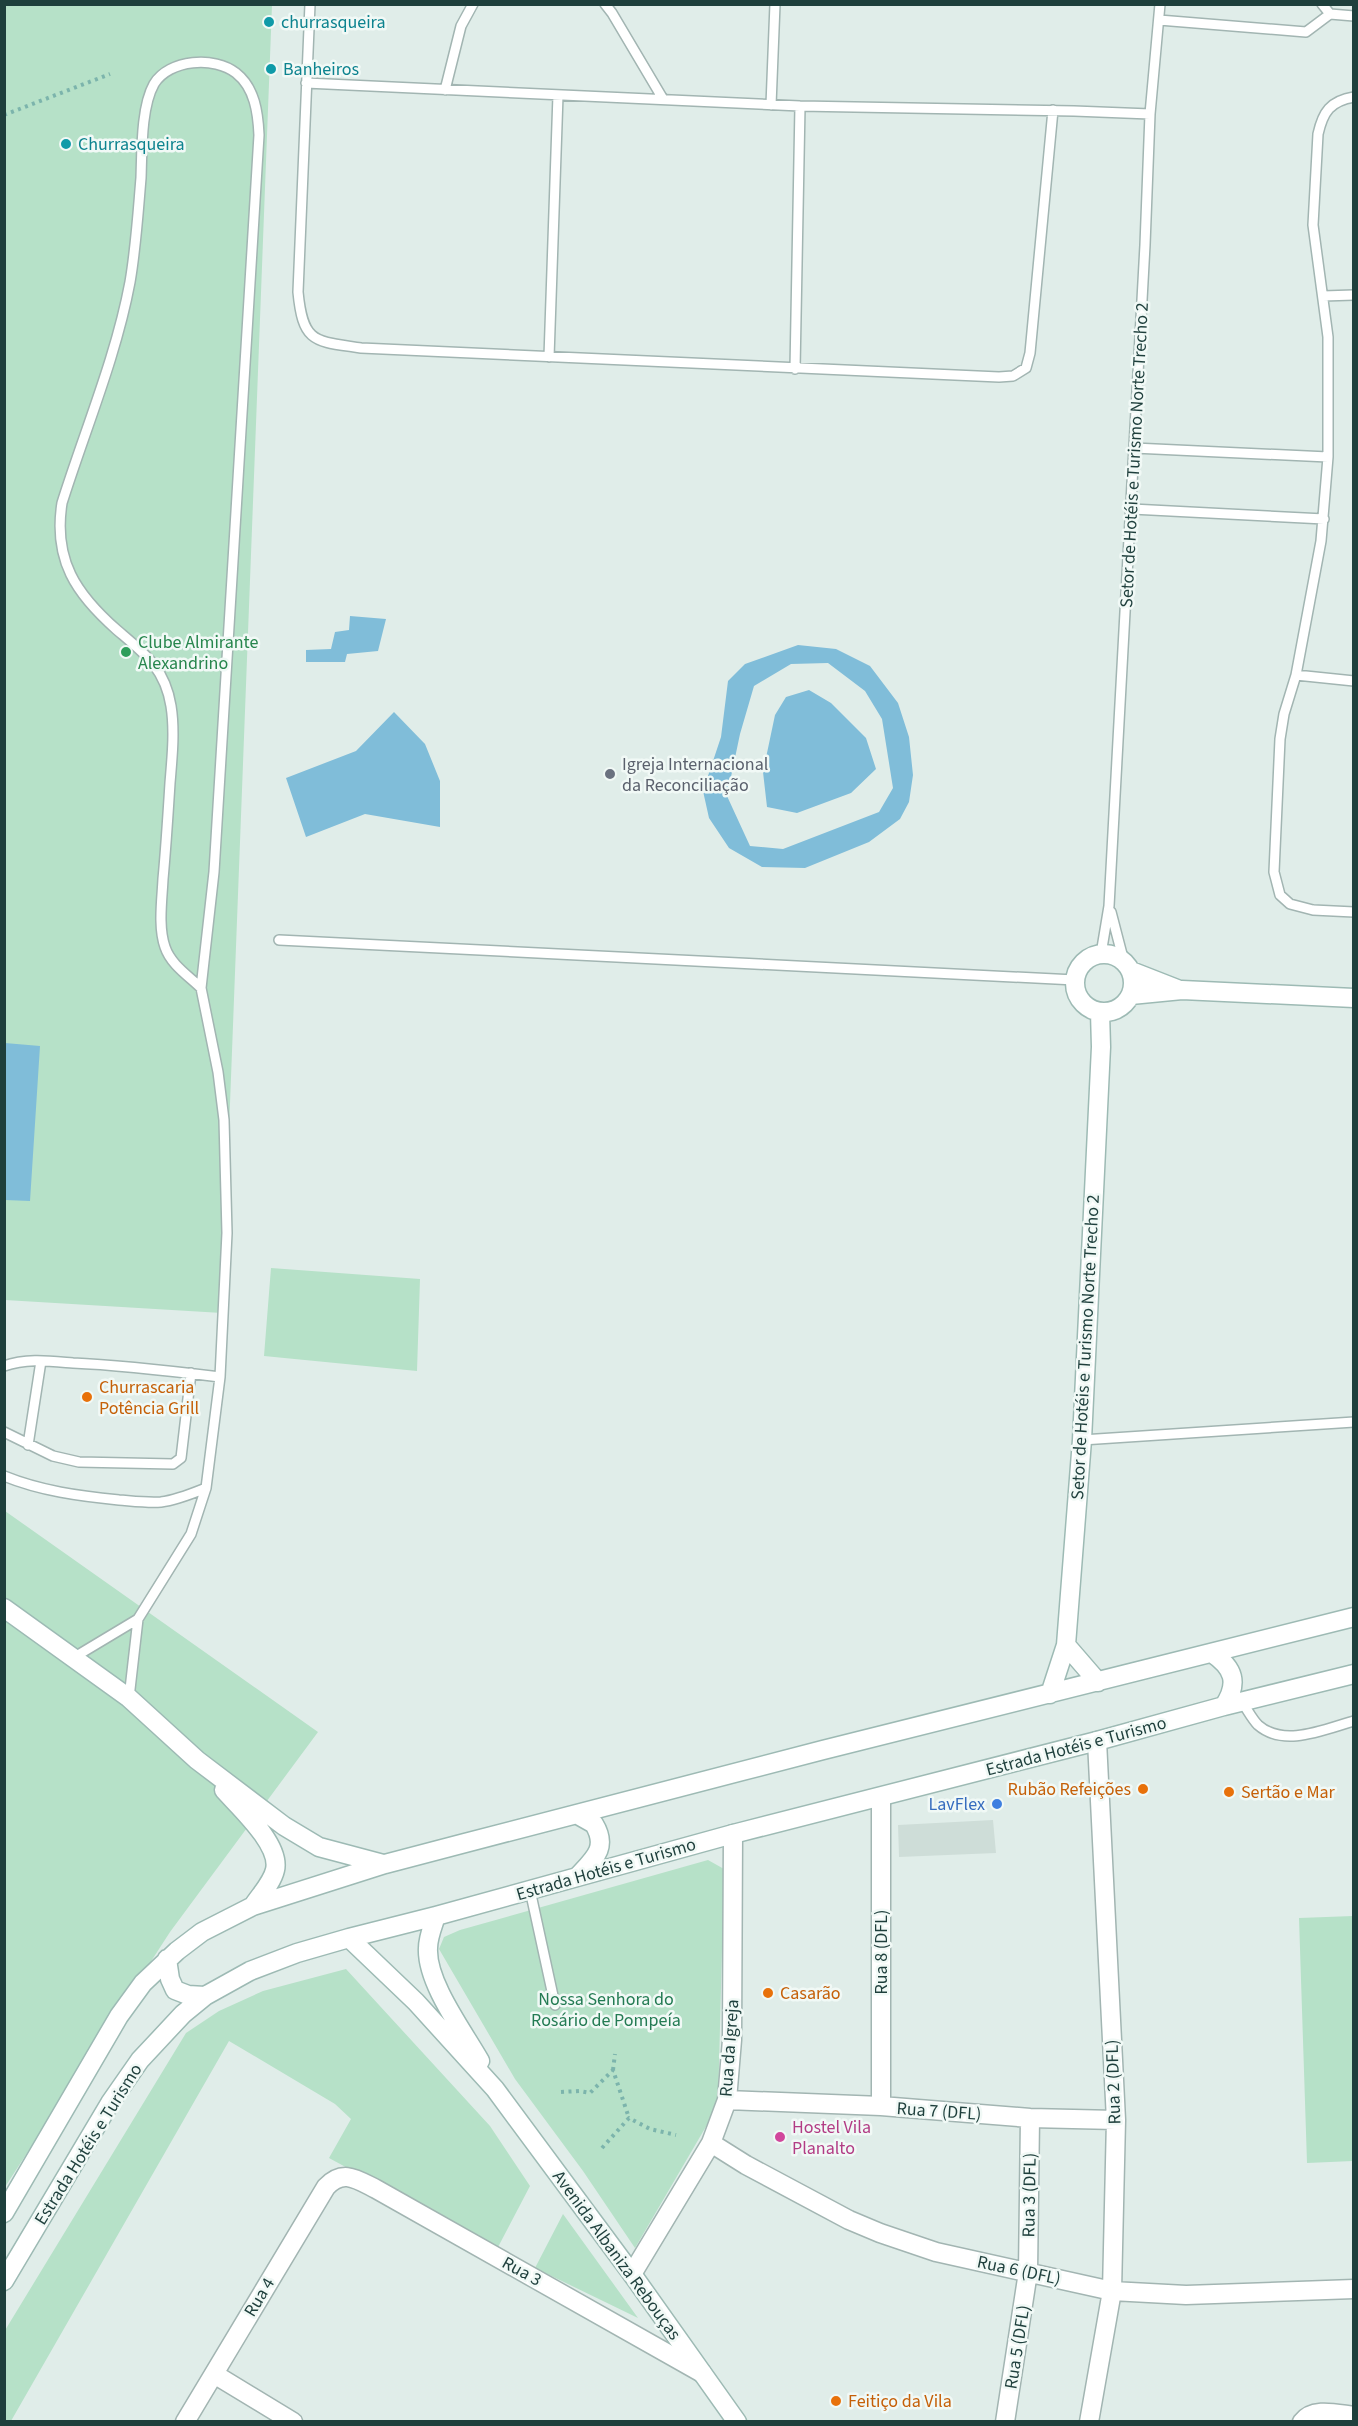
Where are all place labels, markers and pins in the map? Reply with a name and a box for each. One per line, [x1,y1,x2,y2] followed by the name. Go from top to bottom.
[281,10,386,35] place label: churrasqueira
[262,15,276,29] marker: churrasqueira
[283,57,359,82] place label: Banheiros
[264,62,278,76] marker: Banheiros
[78,132,185,157] place label: Churrasqueira
[59,137,73,151] marker: Churrasqueira
[138,630,258,676] place label: Clube Almirante Alexandrino
[119,645,133,659] marker: Clube Almirante Alexandrino
[622,752,768,798] place label: Igreja Internacional da Reconciliação
[603,767,617,781] marker: Igreja Internacional da Reconciliação
[99,1375,199,1421] place label: Churrascaria Potência Grill
[80,1390,94,1404] marker: Churrascaria Potência Grill
[1007,1777,1131,1802] place label: Rubão Refeições
[1241,1780,1336,1805] place label: Sertão e Mar
[1136,1782,1150,1796] marker: Rubão Refeições
[1222,1785,1236,1799] marker: Sertão e Mar
[928,1792,985,1817] place label: LavFlex
[990,1797,1004,1811] marker: LavFlex
[780,1981,841,2006] place label: Casarão
[761,1986,775,2000] marker: Casarão
[792,2115,871,2161] place label: Hostel Vila Planalto
[773,2130,787,2144] marker: Hostel Vila Planalto
[848,2389,952,2414] place label: Feitiço da Vila
[829,2394,843,2408] marker: Feitiço da Vila

